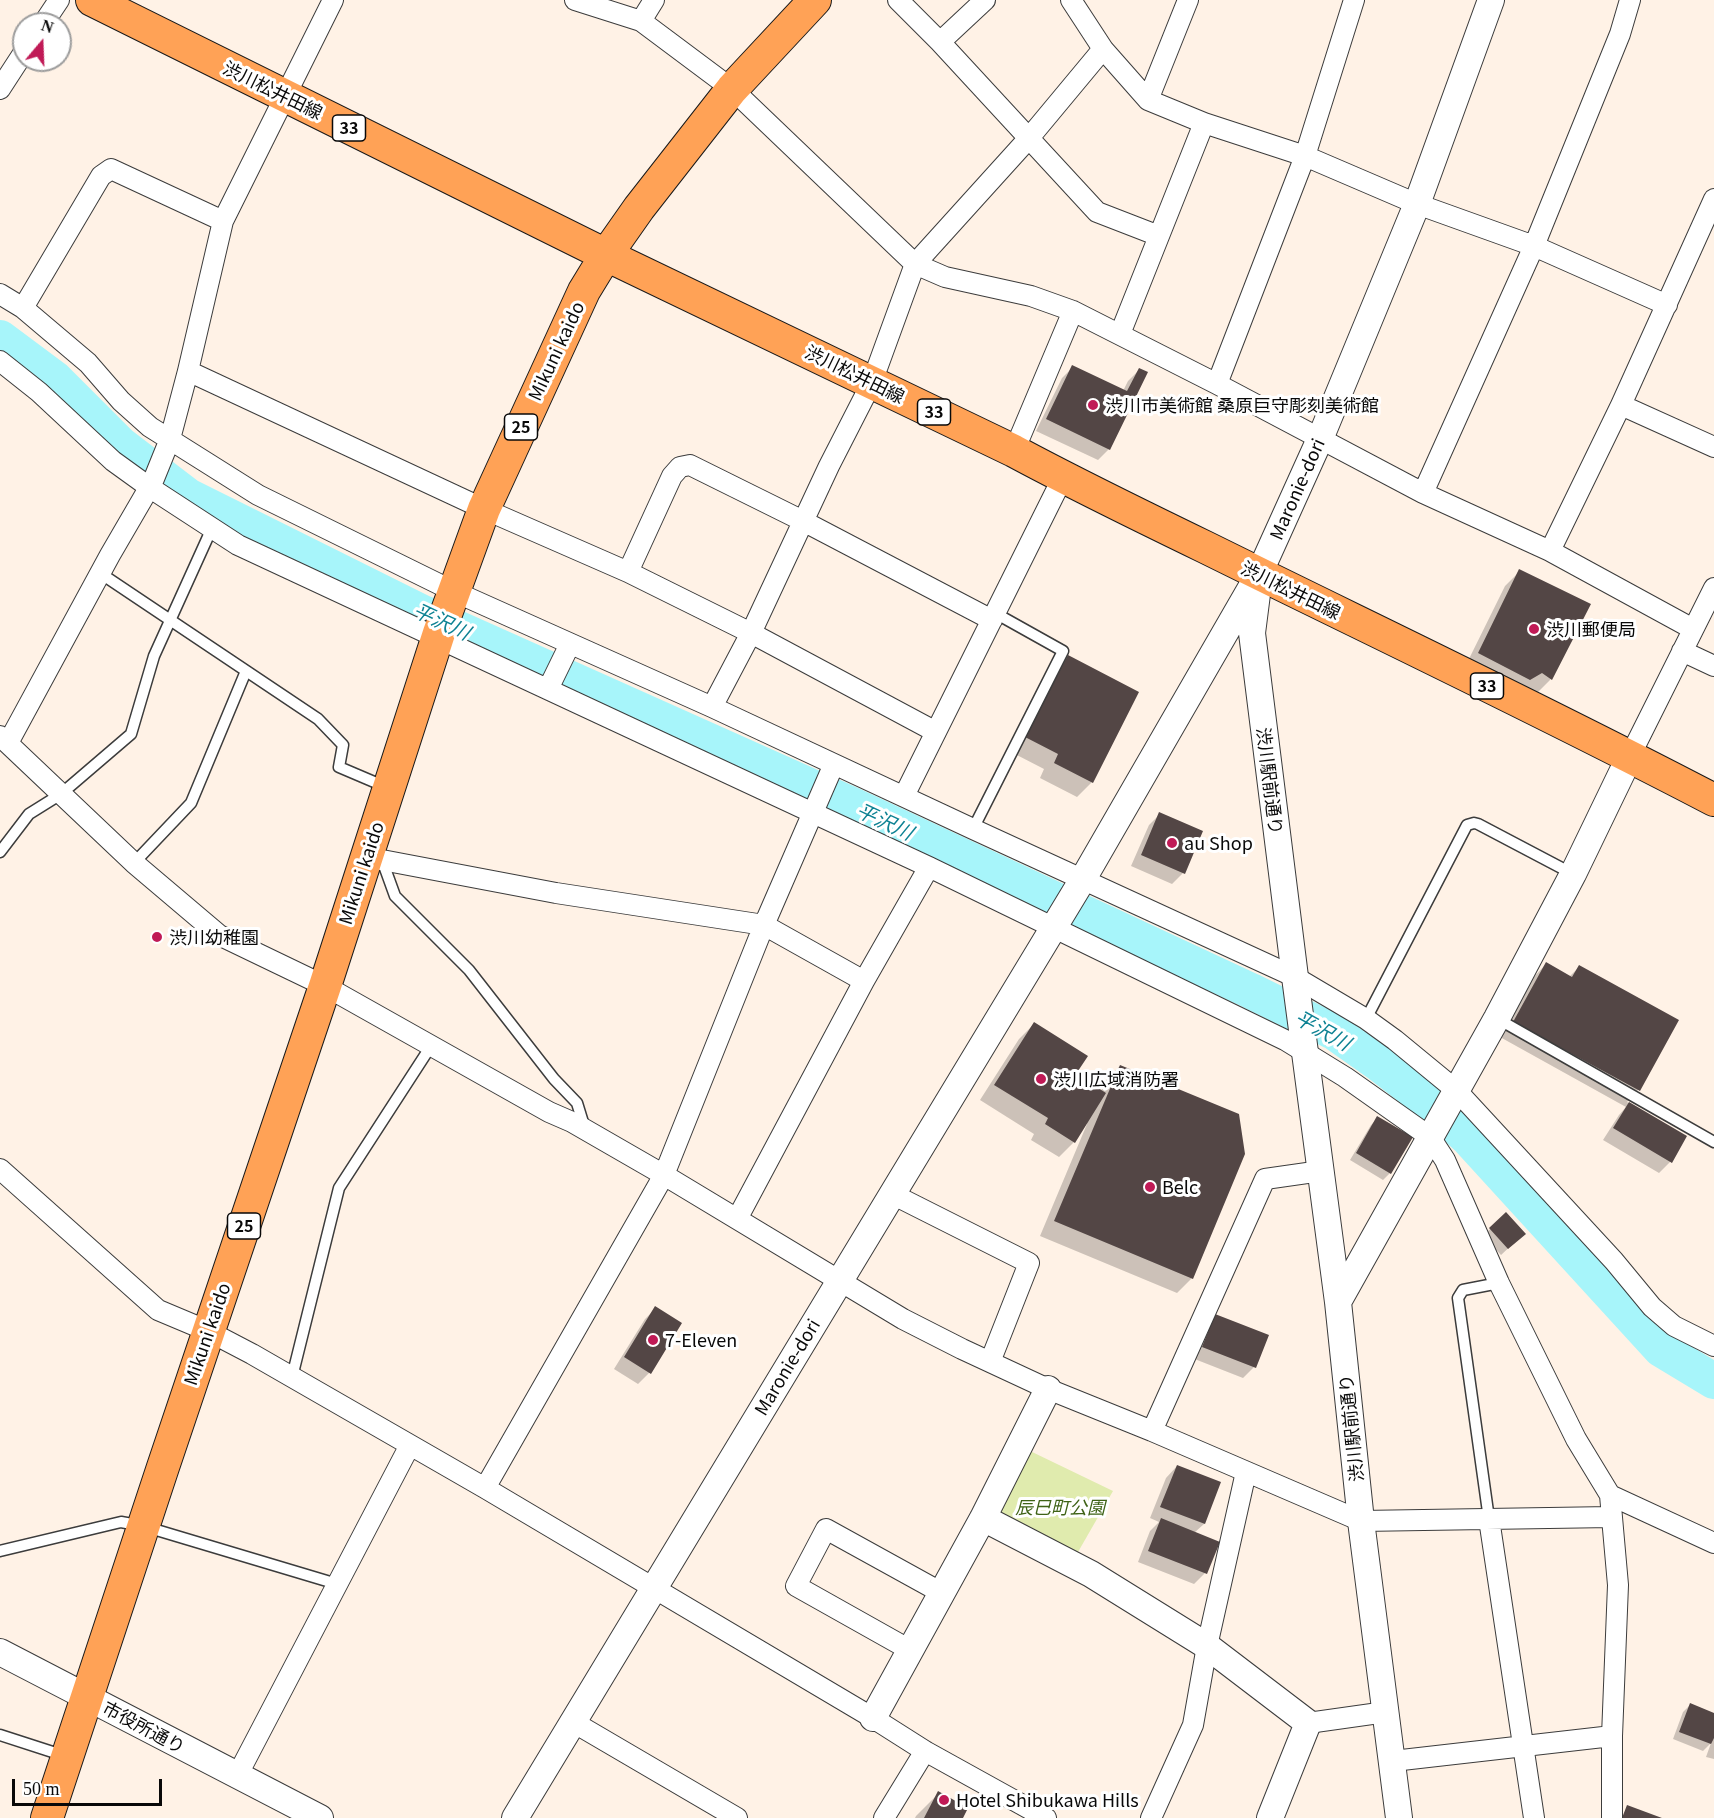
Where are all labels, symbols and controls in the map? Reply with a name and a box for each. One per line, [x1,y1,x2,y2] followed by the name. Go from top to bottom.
[12,12,72,72] north arrow
[39,16,56,36] text: N
[220,57,326,123] street label: 渋川松井田線
[332,115,366,141] road number: 33
[524,298,588,404] street label: Mikuni kaido
[802,341,908,407] street label: 渋川松井田線
[1105,394,1379,416] place label: 渋川市美術館 桑原巨守彫刻美術館
[1086,398,1100,412] marker: 渋川市美術館 桑原巨守彫刻美術館
[918,399,950,425] road number: 33
[504,414,538,440] road number: 25
[1265,435,1329,543] street label: Maronie-dori
[1238,557,1344,623] street label: 渋川松井田線
[410,597,474,645] water label: 平沢川
[1546,618,1636,640] place label: 渋川郵便局
[1527,622,1541,636] marker: 渋川郵便局
[1470,673,1504,699] road number: 33
[1253,726,1287,836] street label: 渋川駅前通り
[853,797,917,845] water label: 平沢川
[334,819,388,927] street label: Mikuni kaido
[1184,832,1253,854] place label: au Shop
[1165,836,1179,850] marker: au Shop
[169,926,259,948] place label: 渋川幼稚園
[150,930,164,944] marker: 渋川幼稚園
[1291,1005,1355,1055] water label: 平沢川
[1053,1068,1179,1090] place label: 渋川広域消防署
[1034,1072,1048,1086] marker: 渋川広域消防署
[1162,1176,1198,1198] place label: Belc
[1143,1180,1157,1194] marker: Belc
[228,1213,260,1239] road number: 25
[179,1280,235,1388] street label: Mikuni kaido
[750,1315,824,1419] street label: Maronie-dori
[665,1329,737,1351] place label: 7-Eleven
[646,1333,660,1347] marker: 7-Eleven
[1335,1373,1367,1483] street label: 渋川駅前通り
[1015,1496,1105,1518] park label: 辰巳町公園
[99,1696,189,1758] street label: 市役所通り
[15,1767,165,1805] scale bar
[23,1779,60,1799] text: 50 m
[956,1789,1139,1811] place label: Hotel Shibukawa Hills
[937,1793,951,1807] marker: Hotel Shibukawa Hills

